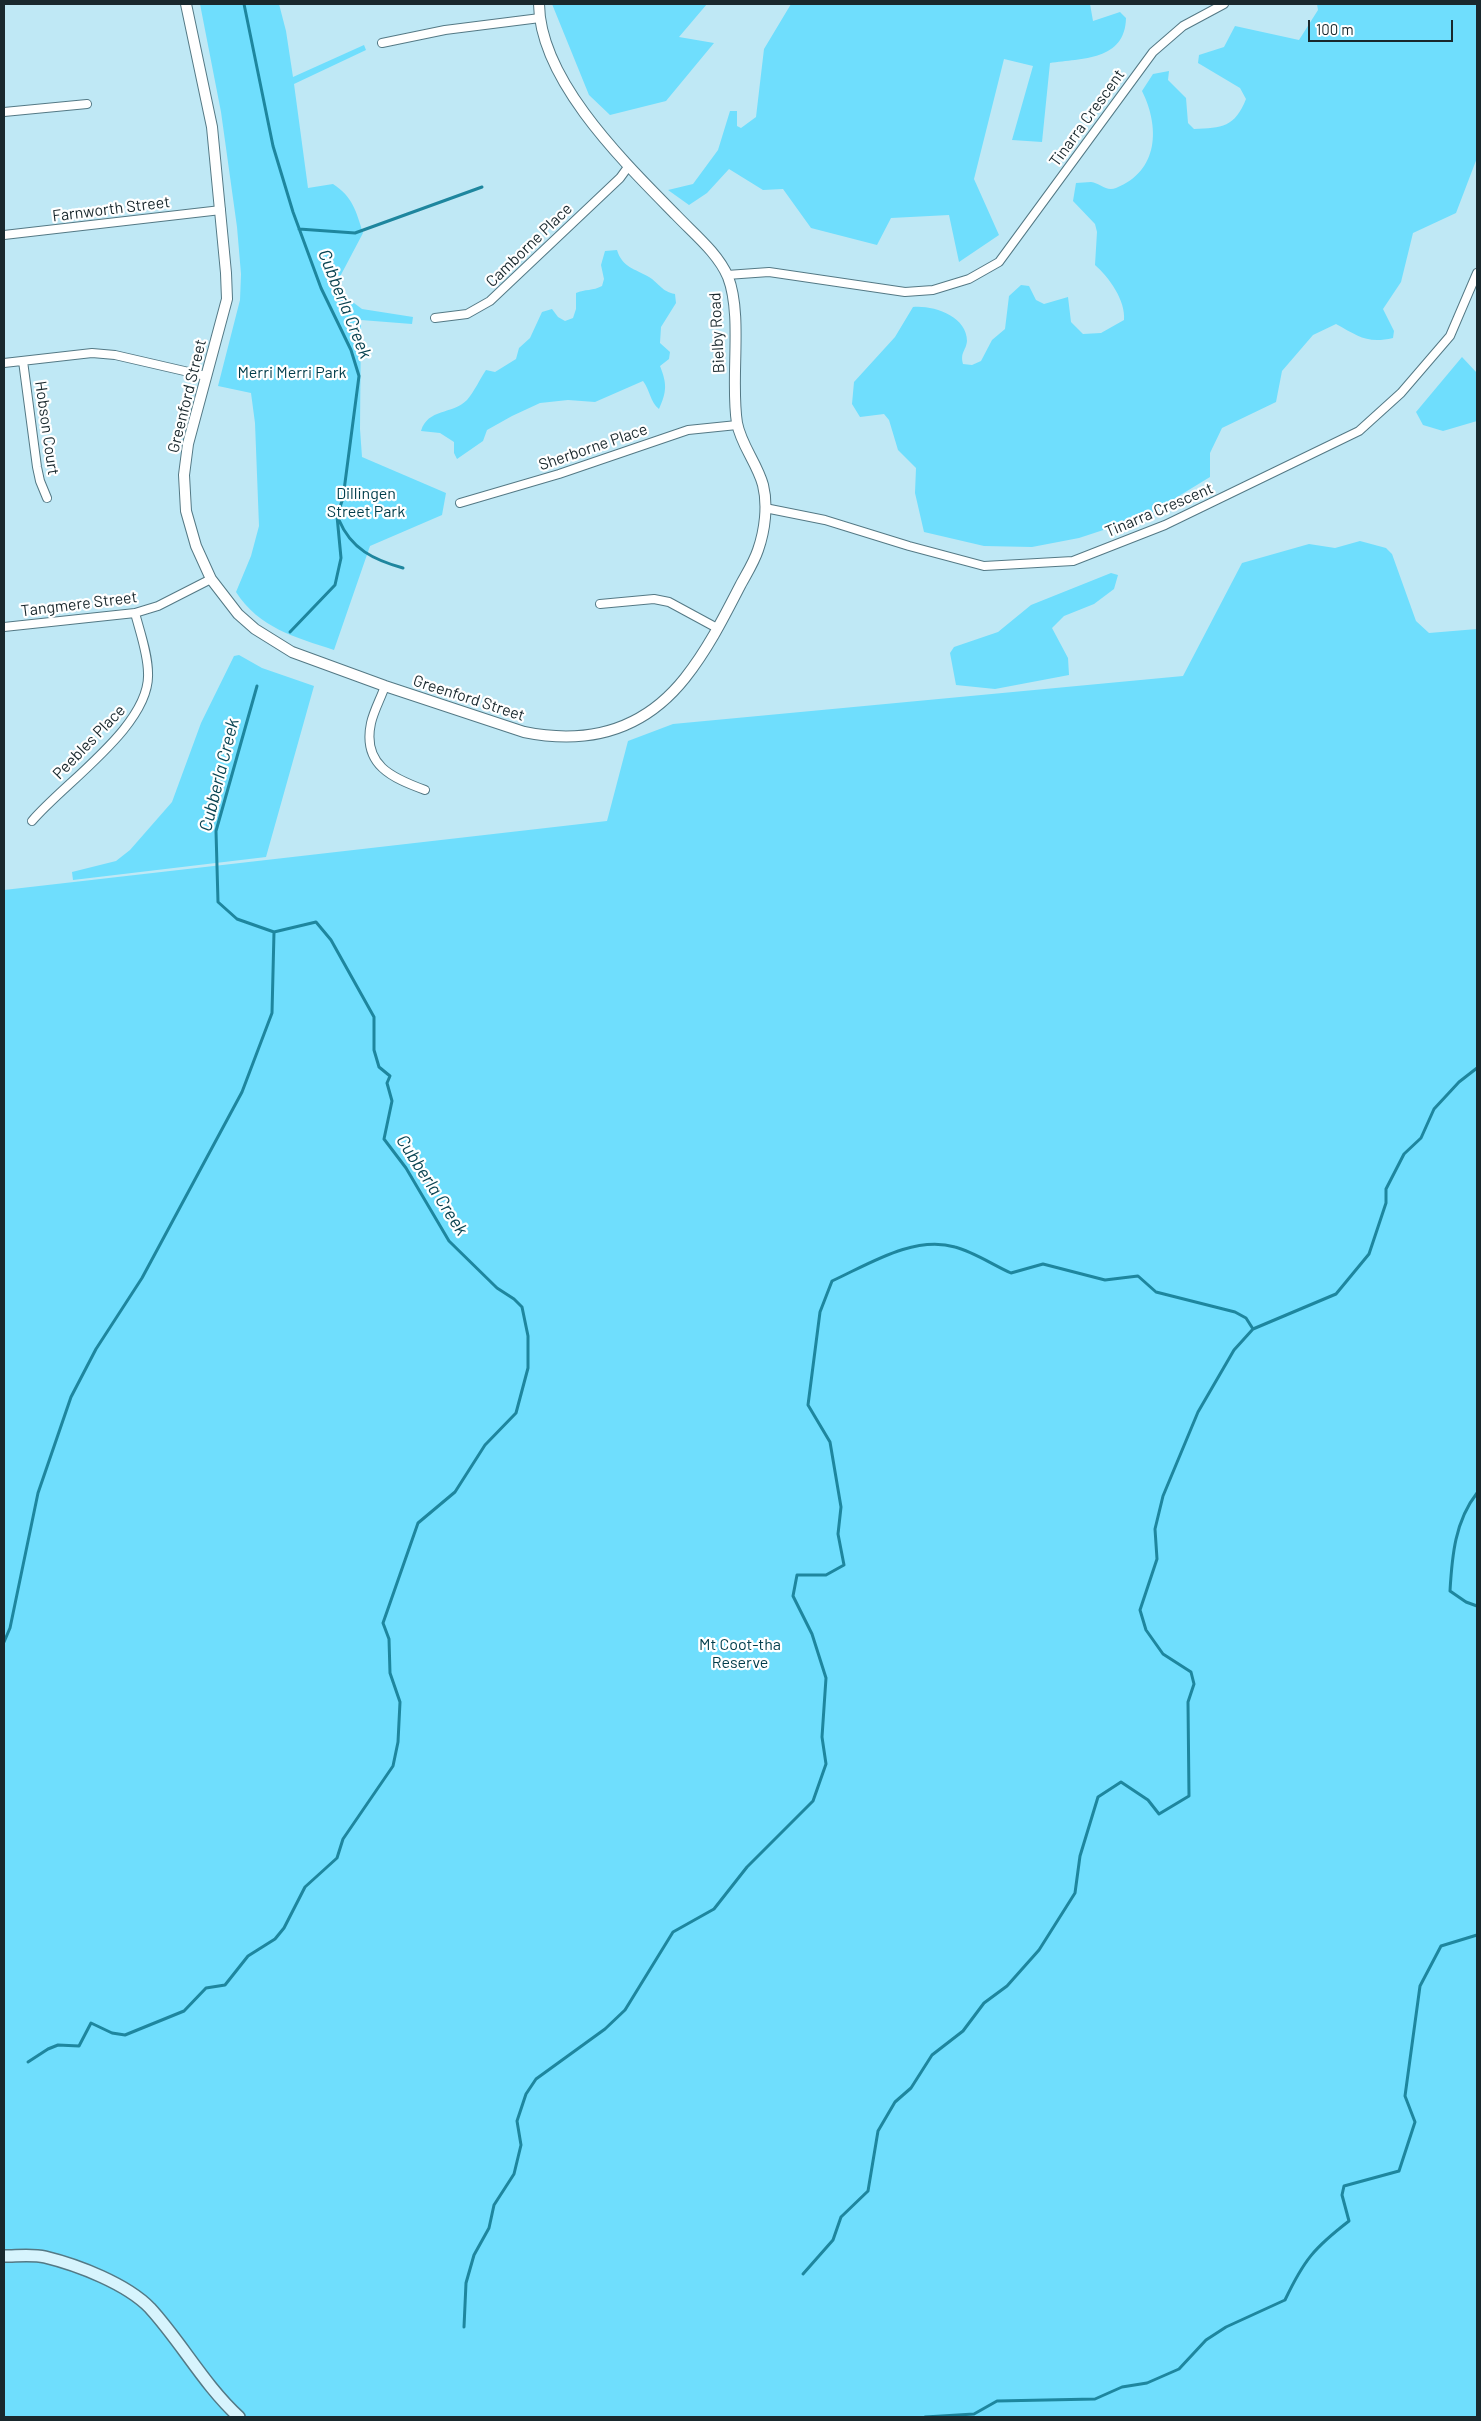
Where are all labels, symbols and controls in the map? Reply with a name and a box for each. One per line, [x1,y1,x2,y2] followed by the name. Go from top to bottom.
[1311,10,1456,42] scale bar
[1316,20,1354,38] text: 100 m
[1045,66,1129,170] street label: Tinarra Crescent
[51,192,171,226] street label: Farnworth Street
[482,199,576,291] street label: Camborne Place
[313,246,377,362] water label: Cubberla Creek
[705,292,729,374] street label: Bielby Road
[164,337,210,455] street label: Greenford Street
[237,363,347,383] park label: Merri Merri Park
[31,380,63,476] street label: Hobson Court
[536,419,650,475] street label: Sherborne Place
[1102,479,1216,541] street label: Tinarra Crescent
[327,484,405,522] park label: Dillingen Street Park
[20,587,138,621] street label: Tangmere Street
[411,671,527,725] street label: Greenford Street
[49,701,129,783] street label: Peebles Place
[195,716,243,834] water label: Cubberla Creek
[391,1131,473,1239] water label: Cubberla Creek
[699,1635,781,1673] park label: Mt Coot-tha Reserve

